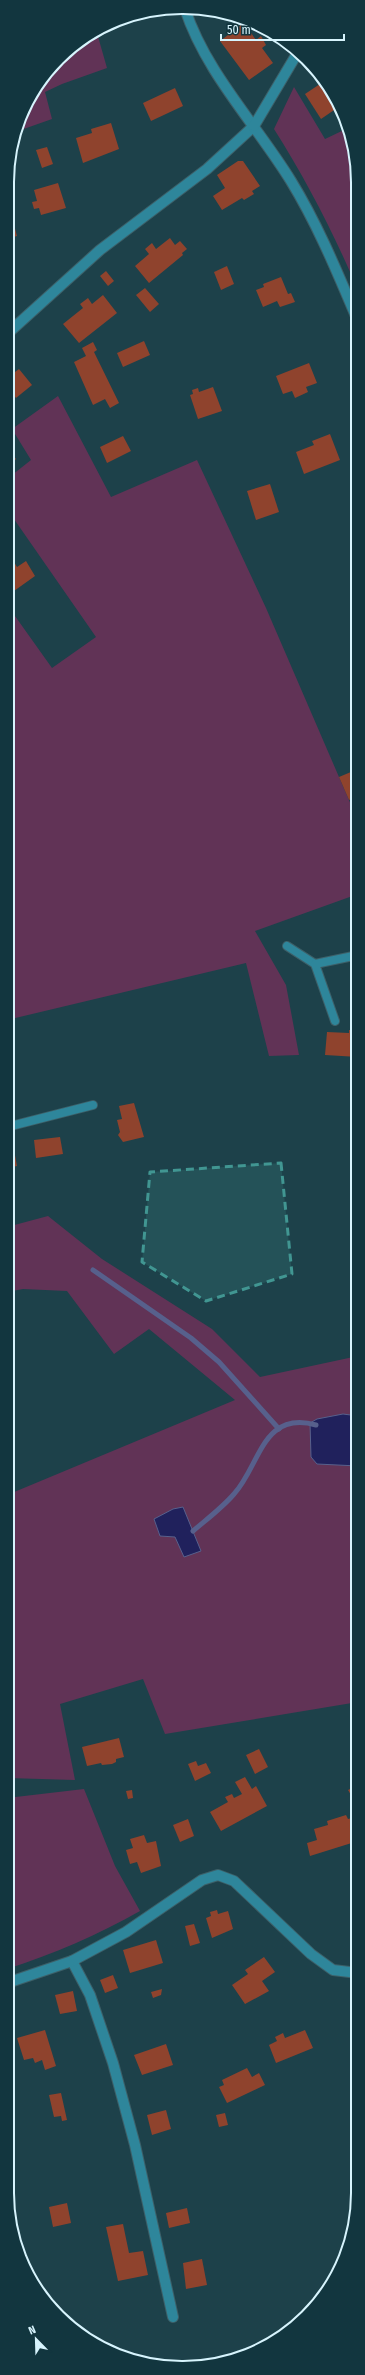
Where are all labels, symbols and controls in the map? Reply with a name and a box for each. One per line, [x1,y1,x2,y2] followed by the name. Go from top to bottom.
[221,16,344,42] scale bar
[227,23,251,37] text: 50 m
[16,2319,56,2359] north arrow
[27,2323,38,2338] text: N

